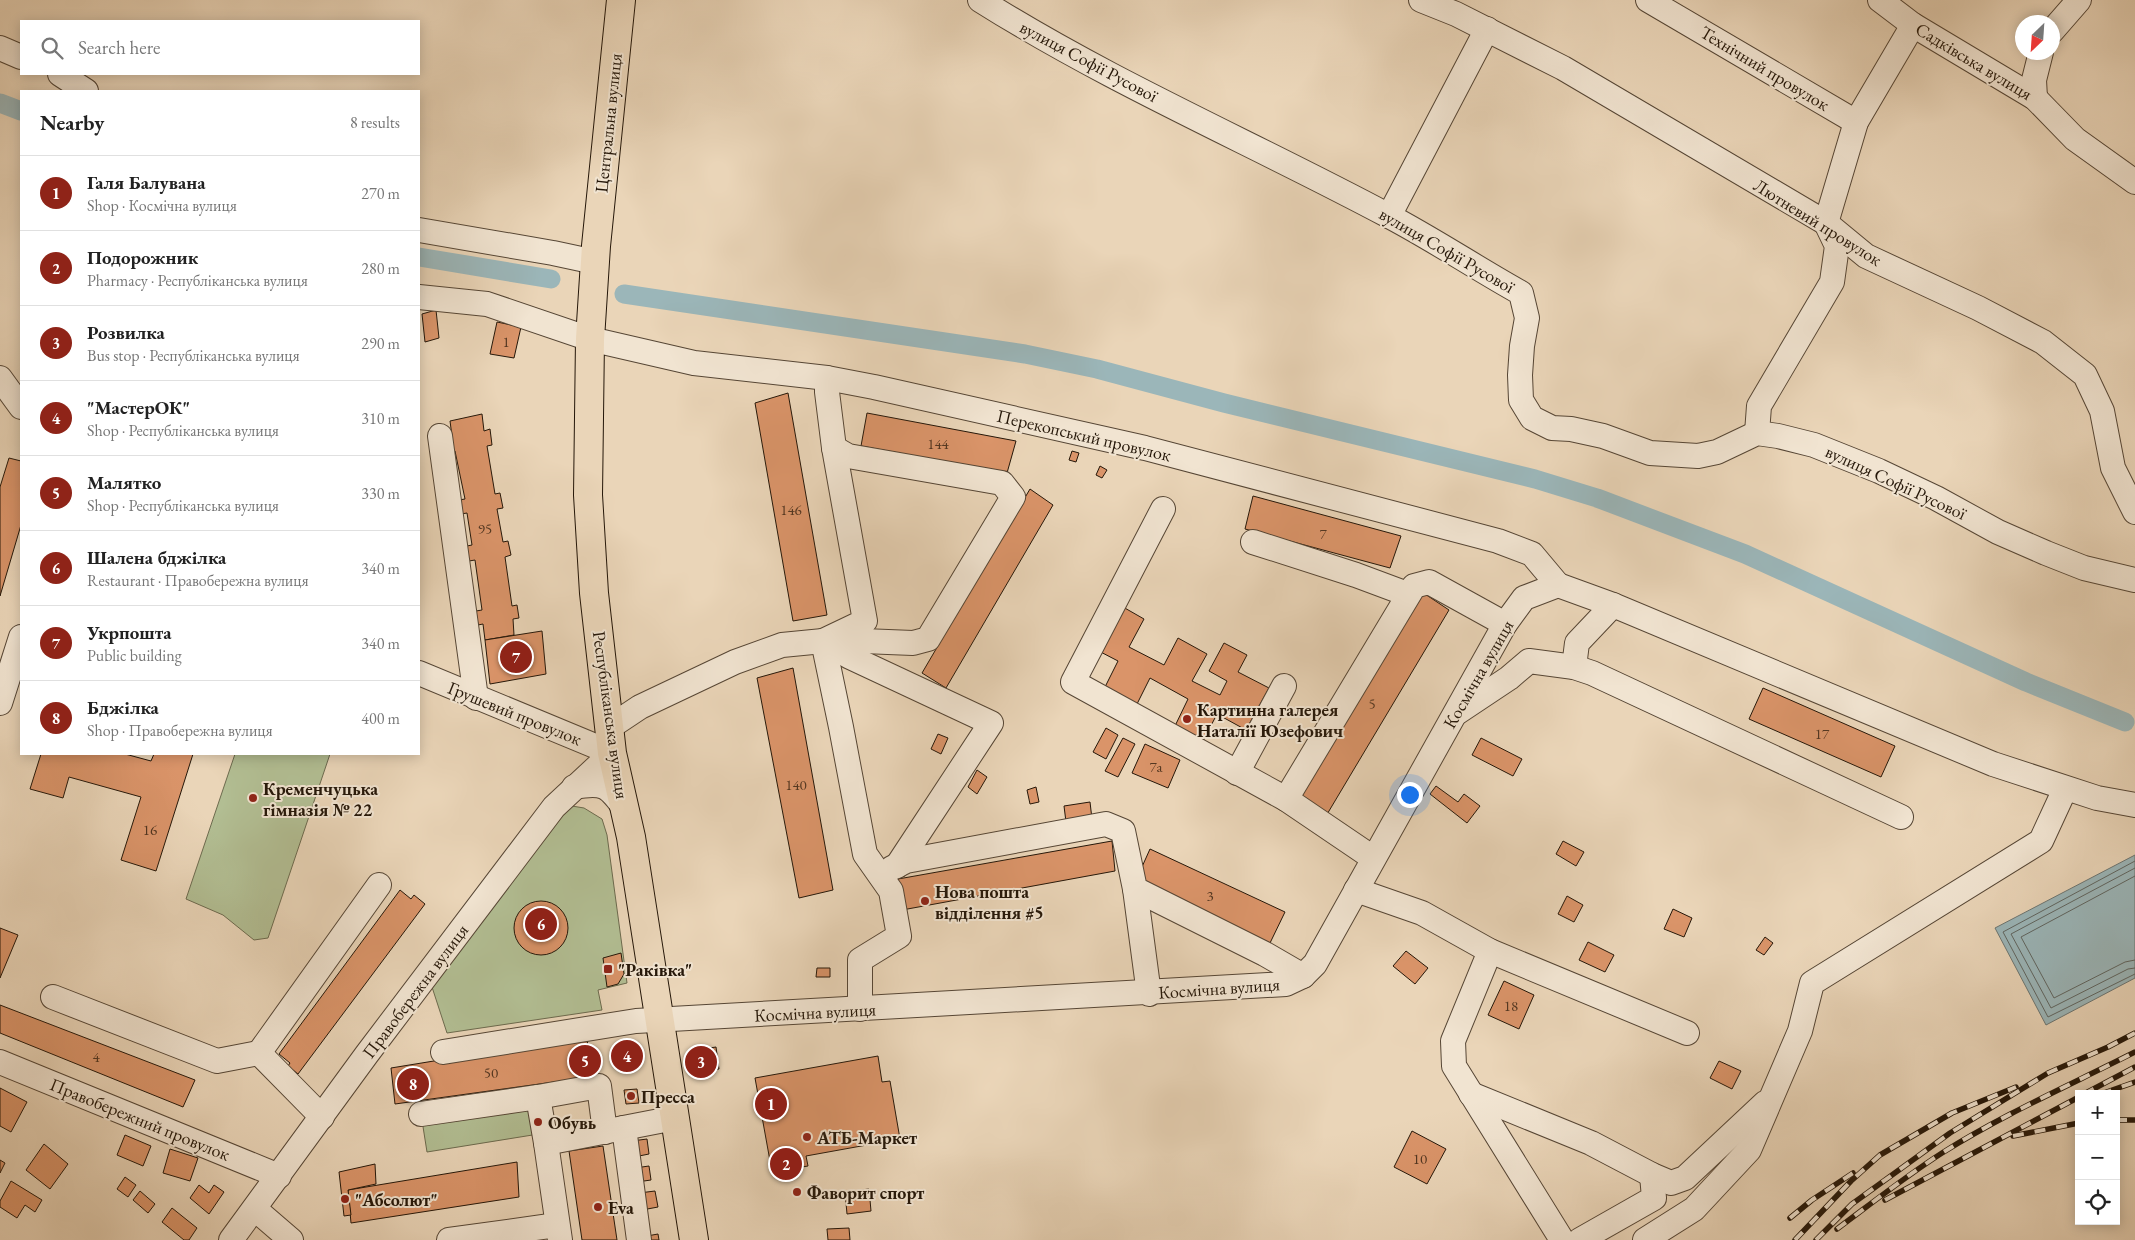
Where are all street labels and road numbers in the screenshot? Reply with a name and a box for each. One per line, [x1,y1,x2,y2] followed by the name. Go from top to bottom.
[1016,15,1162,107] street label: вулиця Софії Русової
[1911,17,2037,105] street label: Садківська вулиця
[1696,20,1834,116] street label: Технічний провулок
[589,52,627,194] street label: Центральна вулиця
[1750,173,1887,271] street label: Лютневий провулок
[1375,202,1519,298] street label: вулиця Софії Русової
[995,404,1174,466] street label: Перекопський провулок
[1822,439,1971,525] street label: вулиця Софії Русової
[1438,615,1518,733] street label: Космічна вулиця
[588,630,634,800] street label: Республіканська вулиця
[445,676,586,750] street label: Грушевий провулок
[357,919,473,1063] street label: Правобережна вулиця
[1157,972,1281,1004] street label: Космічна вулиця
[754,997,876,1027] street label: Космічна вулиця
[47,1072,234,1166] street label: Правобережний провулок

